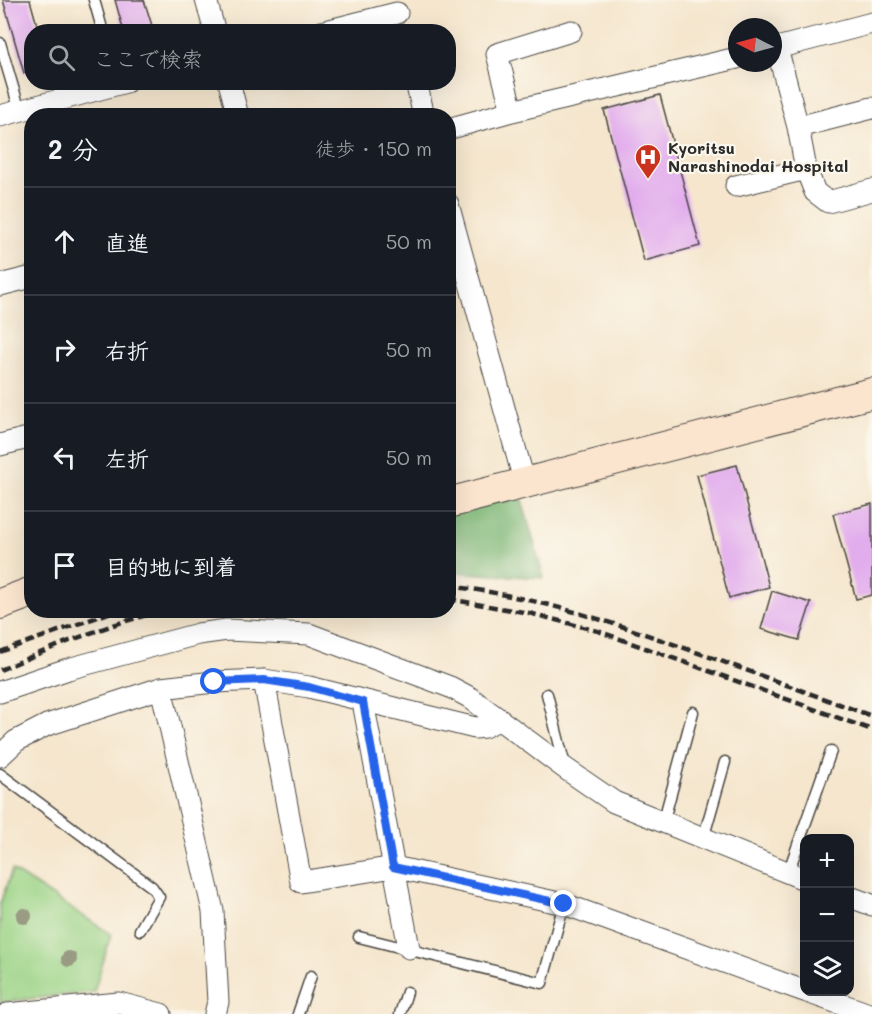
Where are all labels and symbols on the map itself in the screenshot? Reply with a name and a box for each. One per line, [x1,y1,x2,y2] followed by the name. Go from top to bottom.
[728,18,782,72] north arrow
[668,137,848,176] place label: Kyoritsu Narashinodai Hospital
[633,142,663,180] hospital icon: Kyoritsu Narashinodai Hospital
[200,668,226,694] route start
[550,890,576,916] route end

